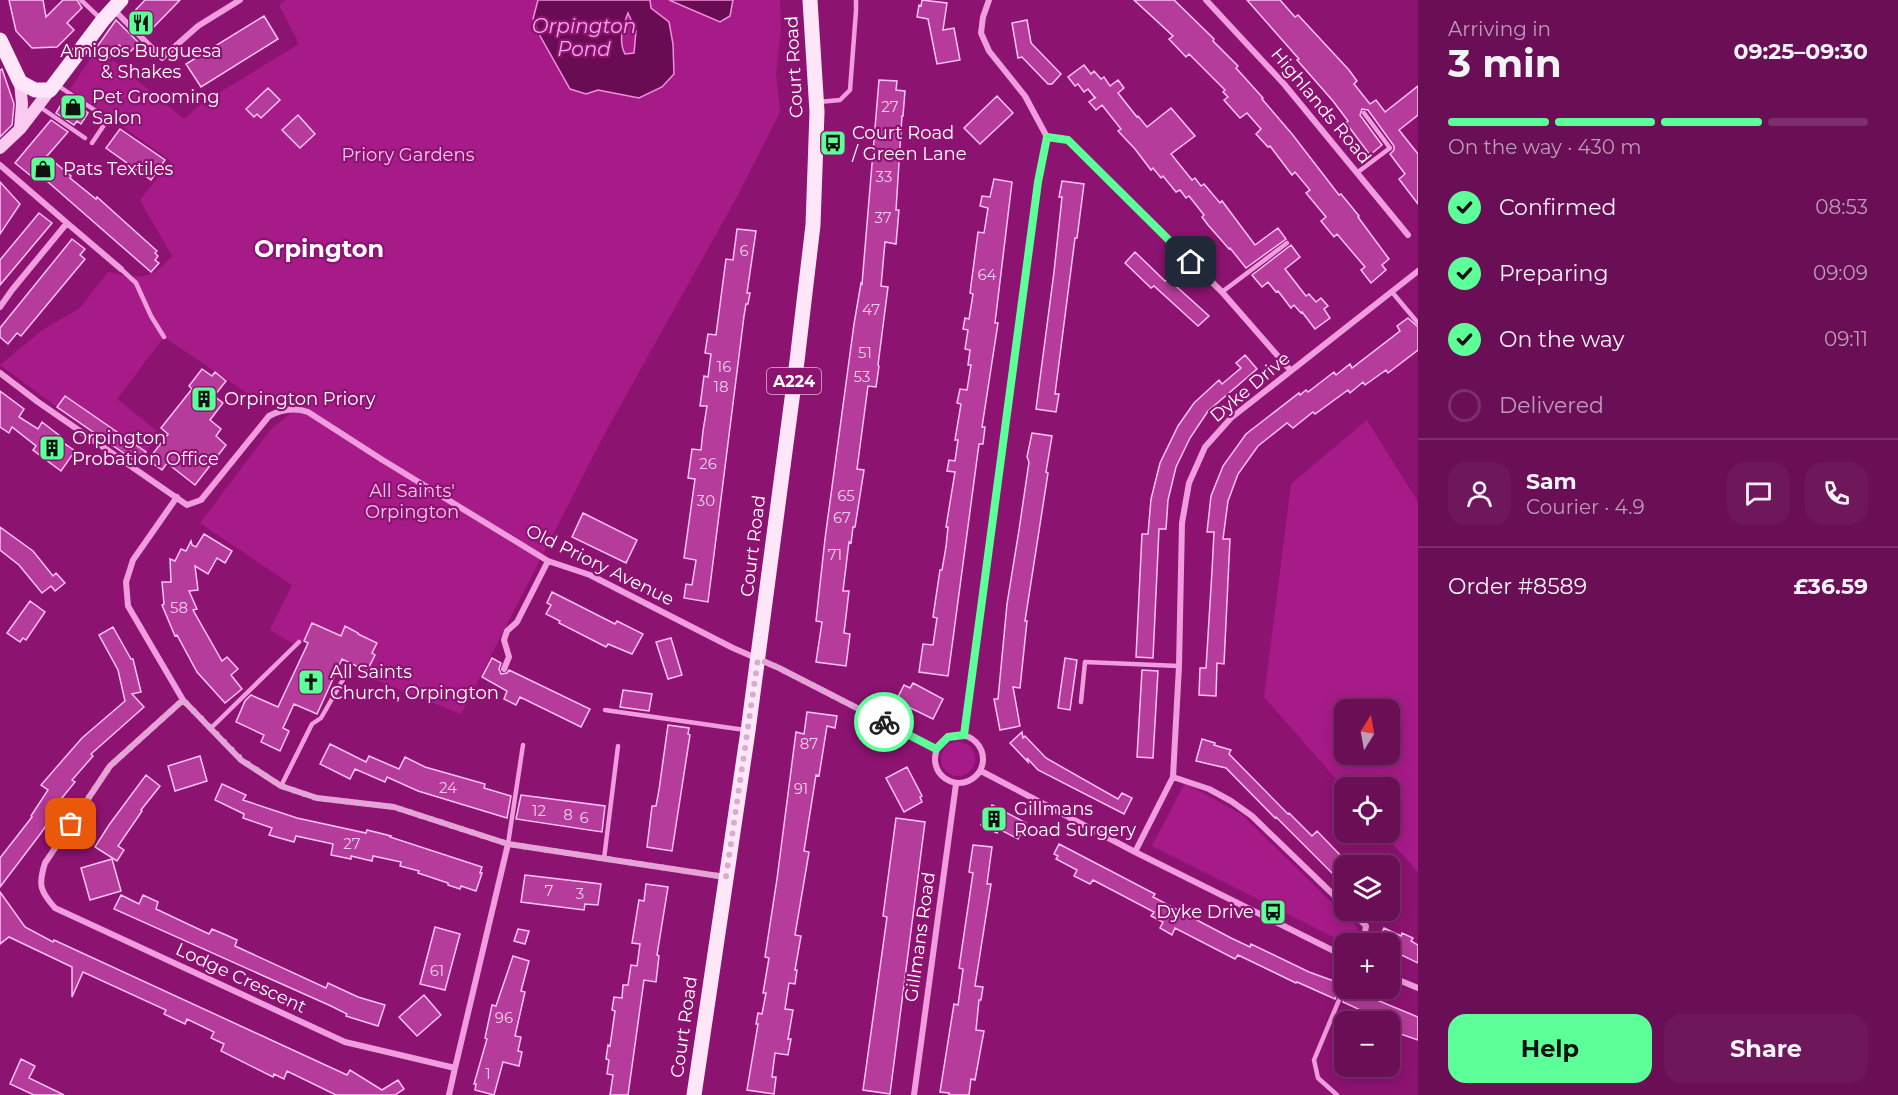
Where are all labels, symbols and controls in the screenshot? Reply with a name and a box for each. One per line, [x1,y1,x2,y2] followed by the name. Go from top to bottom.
[126,8,156,38] restaurant icon: Amigos Burguesa & Shakes
[532,14,636,61] water label: Orpington Pond
[780,15,808,119] street label: Court Road
[1448,17,1551,41] text: Arriving in
[1733,38,1868,65] text: 09:25–09:30
[1448,39,1562,87] text: 3 min
[60,40,222,83] place label: Amigos Burguesa & Shakes
[1266,44,1376,168] street label: Highlands Road
[92,86,220,129] place label: Pet Grooming Salon
[58,92,88,122] shop icon: Pet Grooming Salon
[881,97,899,116] house number: 27
[851,122,967,165] place label: Court Road / Green Lane
[818,128,848,158] bus stop icon: Court Road / Green Lane
[1448,135,1641,159] text: On the way · 430 m
[342,144,475,166] park label: Priory Gardens
[28,154,58,184] shop icon: Pats Textiles
[63,158,174,180] place label: Pats Textiles
[876,167,892,186] house number: 33
[1448,191,1481,224] icon: check
[1499,194,1616,221] text: Confirmed
[1815,195,1868,219] text: 08:53
[874,208,892,227] house number: 37
[254,234,384,263] district label: Orpington
[1165,236,1216,287] pin
[739,241,749,260] house number: 6
[1174,245,1207,278] icon: home
[1448,257,1481,290] icon: check
[1499,260,1608,287] text: Preparing
[1813,261,1868,285] text: 09:09
[977,265,997,284] house number: 64
[862,300,880,319] house number: 47
[1448,323,1481,356] icon: check
[1499,326,1624,353] text: On the way
[1824,327,1868,351] text: 09:11
[858,343,872,362] house number: 51
[1205,347,1295,427] street label: Dyke Drive
[717,357,731,376] house number: 16
[854,367,870,386] house number: 53
[767,368,821,394] road number: A224
[714,377,729,396] house number: 18
[189,384,219,414] building icon: Orpington Priory
[224,388,376,410] place label: Orpington Priory
[1499,392,1604,419] text: Delivered
[72,427,219,470] place label: Orpington Probation Office
[37,433,67,463] building icon: Orpington Probation Office
[699,454,717,473] house number: 26
[1448,462,1511,525] button: person
[1727,462,1790,525] button: chat
[1805,462,1868,525] button: phone
[1526,468,1577,495] text: Sam
[365,480,459,523] park label: All Saints' Orpington
[837,486,855,505] house number: 65
[697,491,715,510] house number: 30
[736,494,770,598] street label: Court Road
[1526,495,1645,519] text: Courier · 4.9
[833,508,851,527] house number: 67
[522,520,678,610] street label: Old Priory Avenue
[828,545,842,564] house number: 71
[1448,573,1587,600] text: Order #8589
[1793,573,1868,600] text: £36.59
[170,598,188,617] house number: 58
[330,661,499,704] place label: All Saints Church, Orpington
[296,667,326,697] church icon: All Saints Church, Orpington
[854,692,914,752] courier
[1334,699,1400,765] north arrow
[1334,699,1400,1077] map controls
[868,706,901,739] icon: bike
[800,734,818,753] house number: 87
[1334,777,1400,843] button: locate
[439,778,457,797] house number: 24
[794,779,808,798] house number: 91
[45,798,96,849] pin
[1014,798,1136,841] place label: Gillmans Road Surgery
[532,801,546,820] house number: 12
[979,804,1009,834] building icon: Gillmans Road Surgery
[563,805,573,824] house number: 8
[54,807,87,840] icon: bag
[579,808,589,827] house number: 6
[343,834,361,853] house number: 27
[1334,855,1400,921] button: layers
[900,871,940,1003] street label: Gillmans Road
[545,881,554,900] house number: 7
[576,884,584,903] house number: 3
[1258,897,1288,927] bus stop icon: Dyke Drive
[1156,901,1254,923] place label: Dyke Drive
[1334,933,1400,999] button: +
[172,938,310,1018] street label: Lodge Crescent
[430,961,444,980] house number: 61
[666,975,702,1079] street label: Court Road
[495,1008,513,1027] house number: 96
[1334,1011,1400,1077] button: −
[1448,1014,1652,1083] button: Help
[1664,1014,1868,1083] button: Share
[485,1064,491,1083] house number: 1

